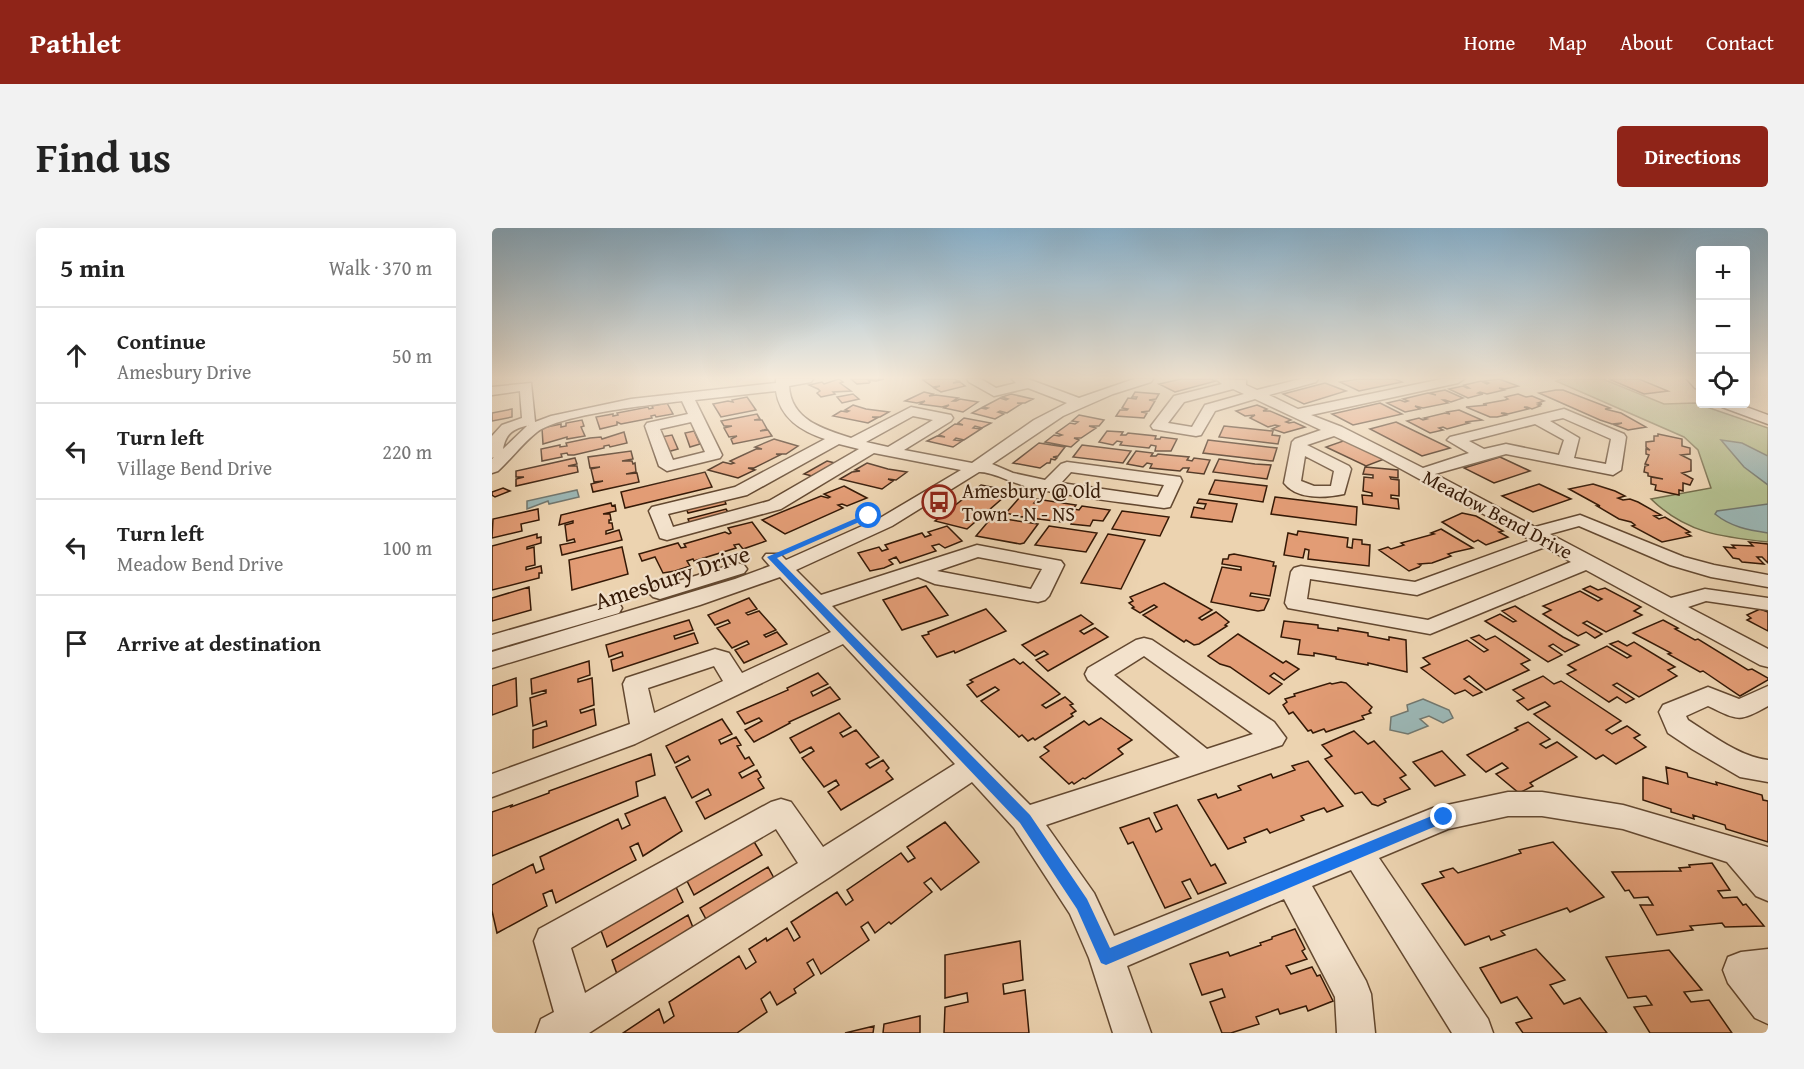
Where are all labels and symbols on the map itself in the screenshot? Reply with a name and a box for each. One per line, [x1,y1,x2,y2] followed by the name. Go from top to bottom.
[1418,462,1578,566] street label: Meadow Bend Drive
[962,476,1101,528] place label: Amesbury @ Old Town - N - NS
[921,484,957,520] bus stop icon: Amesbury @ Old Town - N - NS
[855,502,881,528] route start
[590,535,754,619] street label: Amesbury Drive
[1430,803,1456,829] route end

